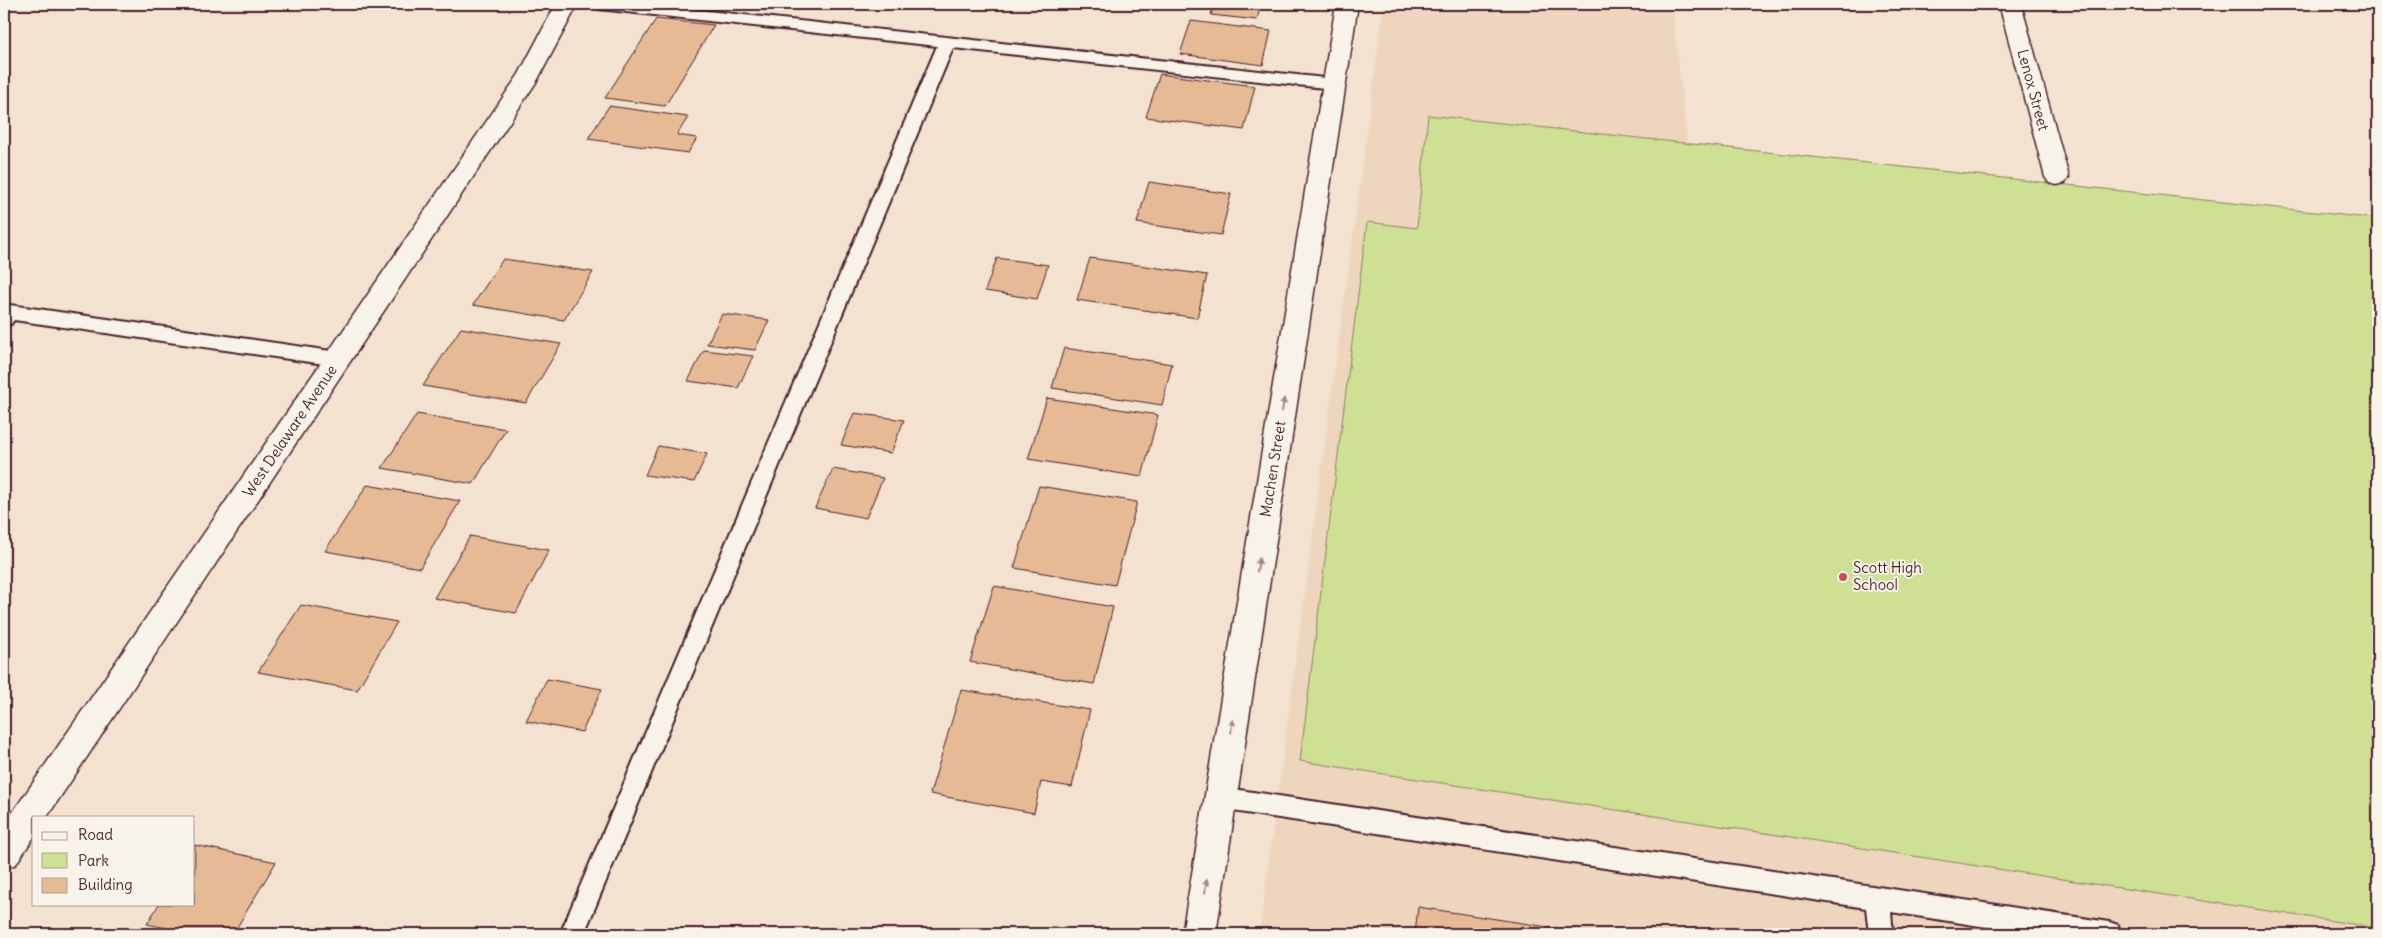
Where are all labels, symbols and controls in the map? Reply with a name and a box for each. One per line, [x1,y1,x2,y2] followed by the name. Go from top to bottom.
[2013,47,2053,133] street label: Lenox Street
[238,361,341,500] street label: West Delaware Avenue
[1280,396,1288,412] one-way arrow
[1256,419,1289,518] street label: Machen Street
[1254,557,1262,573] one-way arrow
[1853,558,1922,594] place label: Scott High School
[1837,571,1849,583] marker: Scott High School
[1228,717,1236,733] one-way arrow
[32,816,195,906] legend
[78,825,113,844] text: Road
[78,851,109,870] text: Park
[78,875,133,894] text: Building
[1203,878,1211,894] one-way arrow

